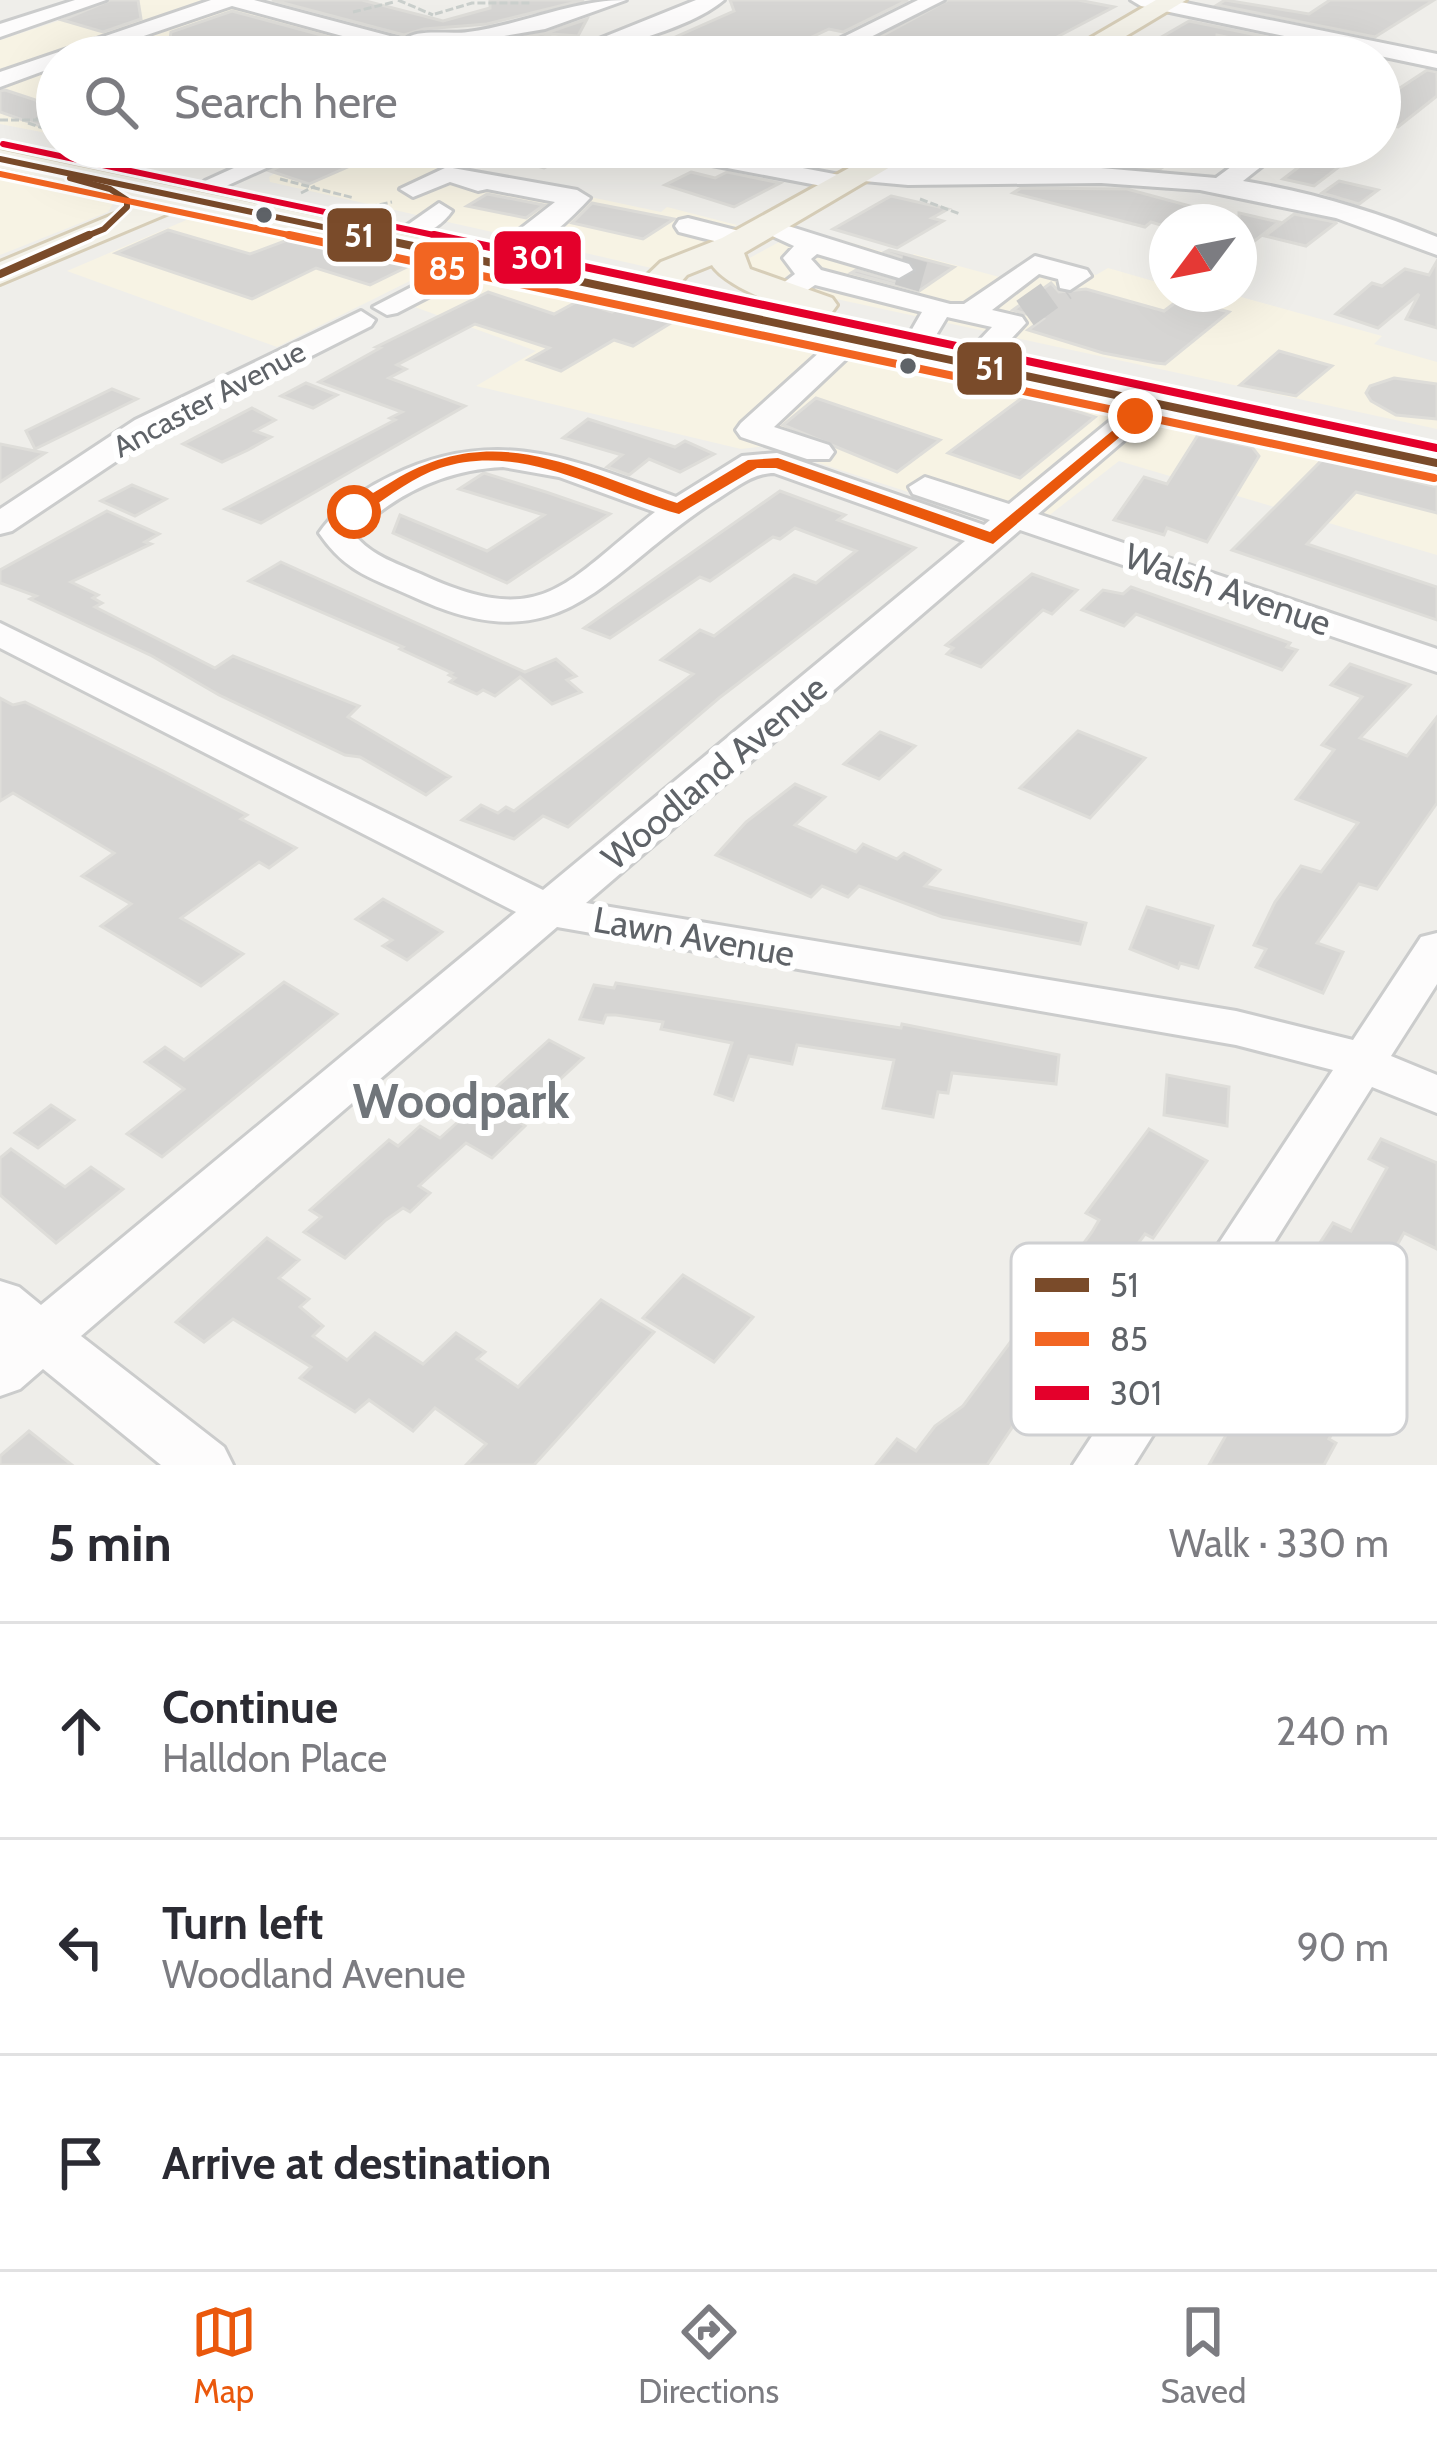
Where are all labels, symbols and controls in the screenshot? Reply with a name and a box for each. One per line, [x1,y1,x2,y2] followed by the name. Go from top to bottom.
[36,36,1401,168] search box
[78,69,144,135] icon: search
[174,75,398,129] text: Search here
[253,204,275,226] unlabelled marker
[1149,204,1257,312] north arrow
[325,206,394,264] line badge: 51
[344,215,374,255] text: 51
[492,229,583,286] line badge: 301
[511,237,565,277] text: 301
[412,240,481,297] line badge: 85
[428,248,466,288] text: 85
[107,333,311,465] street label: Ancaster Avenue
[955,340,1024,397] line badge: 51
[975,348,1005,388] text: 51
[897,355,919,377] unlabelled marker
[1108,389,1162,443] route end
[327,485,381,539] route start
[1119,533,1337,645] street label: Walsh Avenue
[592,665,836,879] street label: Woodland Avenue
[590,897,798,975] street label: Lawn Avenue
[353,1072,570,1130] district label: Woodpark
[1011,1243,1407,1435] legend
[1110,1265,1139,1305] text: 51
[1110,1319,1148,1359] text: 85
[1110,1373,1162,1413] text: 301
[48,1512,172,1574] text: 5 min
[1169,1519,1389,1567] text: Walk · 330 m
[162,1680,338,1734] text: Continue
[48,1698,114,1764] icon: ahead
[1276,1707,1389,1755] text: 240 m
[162,1734,387,1782] text: Halldon Place
[162,1896,324,1950] text: Turn left
[48,1914,114,1980] icon: left
[1297,1923,1389,1971] text: 90 m
[162,1950,466,1998] text: Woodland Avenue
[48,2130,114,2196] icon: arrive
[162,2136,551,2190] text: Arrive at destination
[191,2299,257,2411] tab: Map
[638,2299,779,2411] tab: Directions
[1161,2299,1246,2411] tab: Saved

